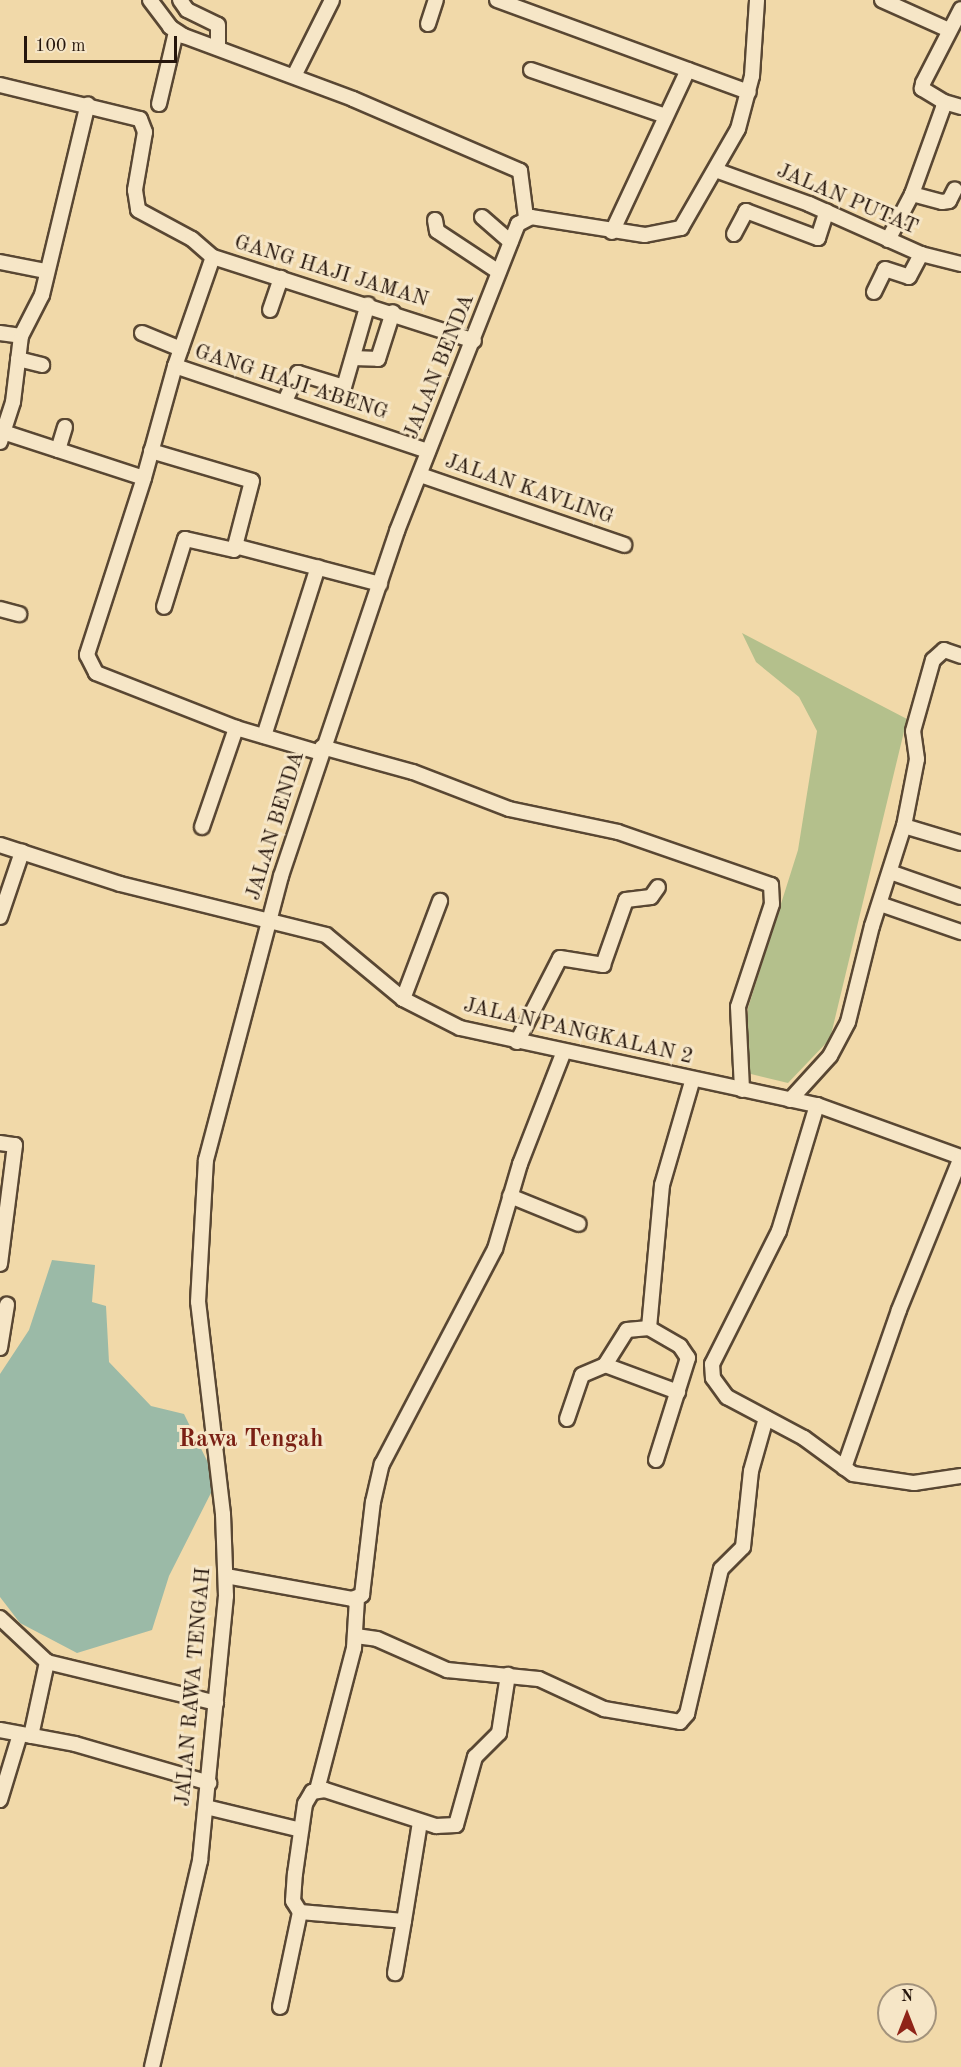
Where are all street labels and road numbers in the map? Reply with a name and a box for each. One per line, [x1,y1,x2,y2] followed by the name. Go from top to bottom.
[773,159,921,241] street label: JALAN PUTAT
[231,230,431,314] street label: GANG HAJI JAMAN
[399,291,481,443] street label: JALAN BENDA
[191,340,391,426] street label: GANG HAJI ABENG
[441,449,617,531] street label: JALAN KAVLING
[241,748,311,904] street label: JALAN BENDA
[461,993,695,1071] street label: JALAN PANGKALAN 2
[171,1566,217,1808] street label: JALAN RAWA TENGAH

